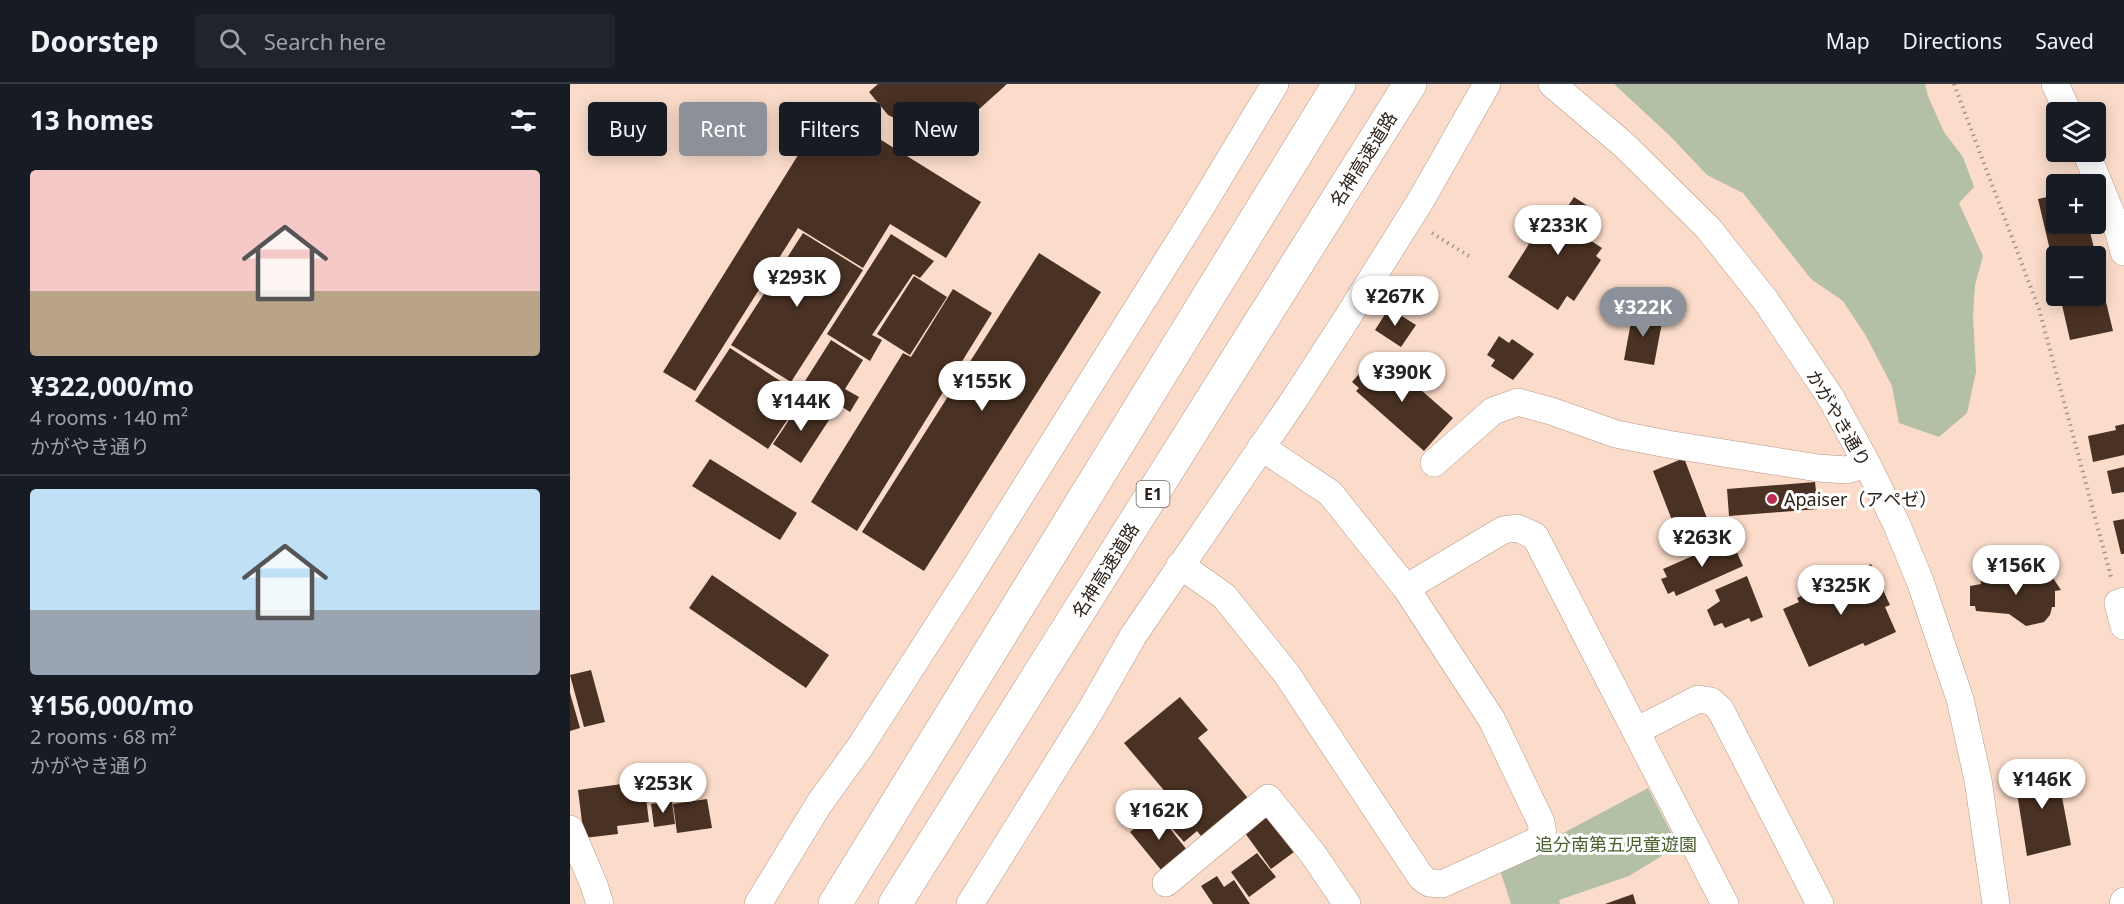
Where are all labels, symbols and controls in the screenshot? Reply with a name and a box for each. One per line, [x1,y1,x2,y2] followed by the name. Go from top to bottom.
[195,14,615,68] search box
[30,22,159,60] text: Doorstep
[216,25,249,58] icon: search
[264,26,386,56] text: Search here
[1826,27,1870,55] text: Map
[1903,27,2002,55] text: Directions
[2035,27,2094,55] text: Saved
[30,102,154,138] text: 13 homes
[588,102,667,156] chip: Buy
[679,102,767,156] chip: Rent
[779,102,881,156] chip: Filters
[893,102,979,156] chip: New
[2046,102,2106,306] map controls
[2046,102,2106,162] button: layers
[507,104,540,137] icon: filters
[1324,107,1402,211] street label: 名神高速道路
[2046,174,2106,234] button: +
[1516,205,1600,256] pin: ¥233K
[231,209,339,317] icon: home
[1528,211,1588,238] text: ¥233K
[2046,246,2106,306] button: −
[755,257,839,308] pin: ¥293K
[767,263,827,290] text: ¥293K
[1353,276,1437,327] pin: ¥267K
[1365,282,1425,309] text: ¥267K
[1601,287,1685,338] pin: ¥322K
[1613,293,1673,320] text: ¥322K
[1360,352,1444,403] pin: ¥390K
[1372,358,1432,385] text: ¥390K
[940,361,1024,412] pin: ¥155K
[1802,365,1876,471] street label: かがやき通り
[952,367,1012,394] text: ¥155K
[30,368,194,404] text: ¥322,000/mo
[759,381,843,432] pin: ¥144K
[771,387,831,414] text: ¥144K
[30,404,188,431] text: 4 rooms · 140 m²
[30,433,150,460] text: かがやき通り
[1136,481,1170,507] road number: E1
[1784,487,1937,511] place label: Apaiser（アペゼ）
[1765,492,1779,506] marker: Apaiser（アペゼ）
[1660,517,1744,568] pin: ¥263K
[1066,518,1144,622] street label: 名神高速道路
[1672,523,1732,550] text: ¥263K
[231,528,339,636] icon: home
[1974,545,2058,596] pin: ¥156K
[1986,551,2046,578] text: ¥156K
[1799,565,1883,616] pin: ¥325K
[1811,571,1871,598] text: ¥325K
[30,687,194,723] text: ¥156,000/mo
[30,723,177,750] text: 2 rooms · 68 m²
[30,752,150,779] text: かがやき通り
[2000,759,2084,810] pin: ¥146K
[621,763,705,814] pin: ¥253K
[2012,765,2072,792] text: ¥146K
[633,769,693,796] text: ¥253K
[1117,790,1201,841] pin: ¥162K
[1129,796,1189,823] text: ¥162K
[1535,832,1697,856] park label: 追分南第五児童遊園

